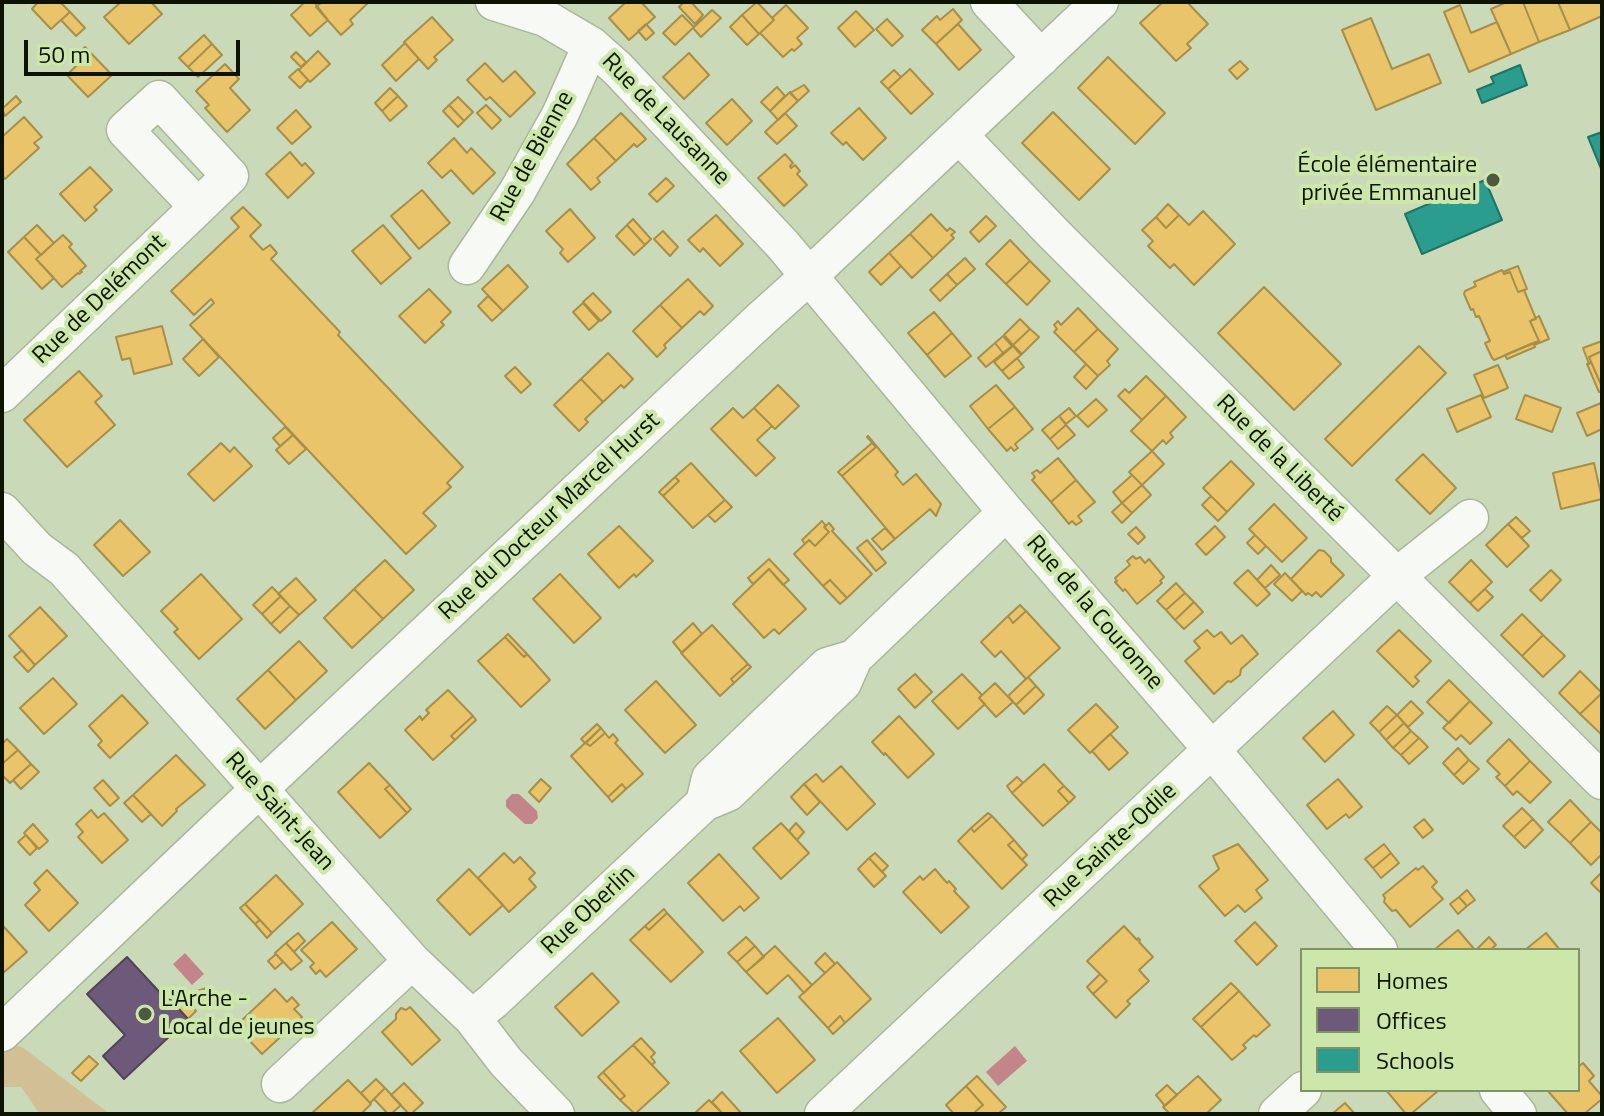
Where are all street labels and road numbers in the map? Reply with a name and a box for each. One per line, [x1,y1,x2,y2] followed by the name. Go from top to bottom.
[595,48,735,192] street label: Rue de Lausanne
[485,87,581,227] street label: Rue de Bienne
[27,229,173,371] street label: Rue de Delémont
[1209,389,1349,529] street label: Rue de la Liberté
[434,407,666,627] street label: Rue du Docteur Marcel Hurst
[1019,530,1169,696] street label: Rue de la Couronne
[218,747,340,877] street label: Rue Saint-Jean
[1039,777,1183,915] street label: Rue Sainte-Odile
[536,860,642,962] street label: Rue Oberlin

